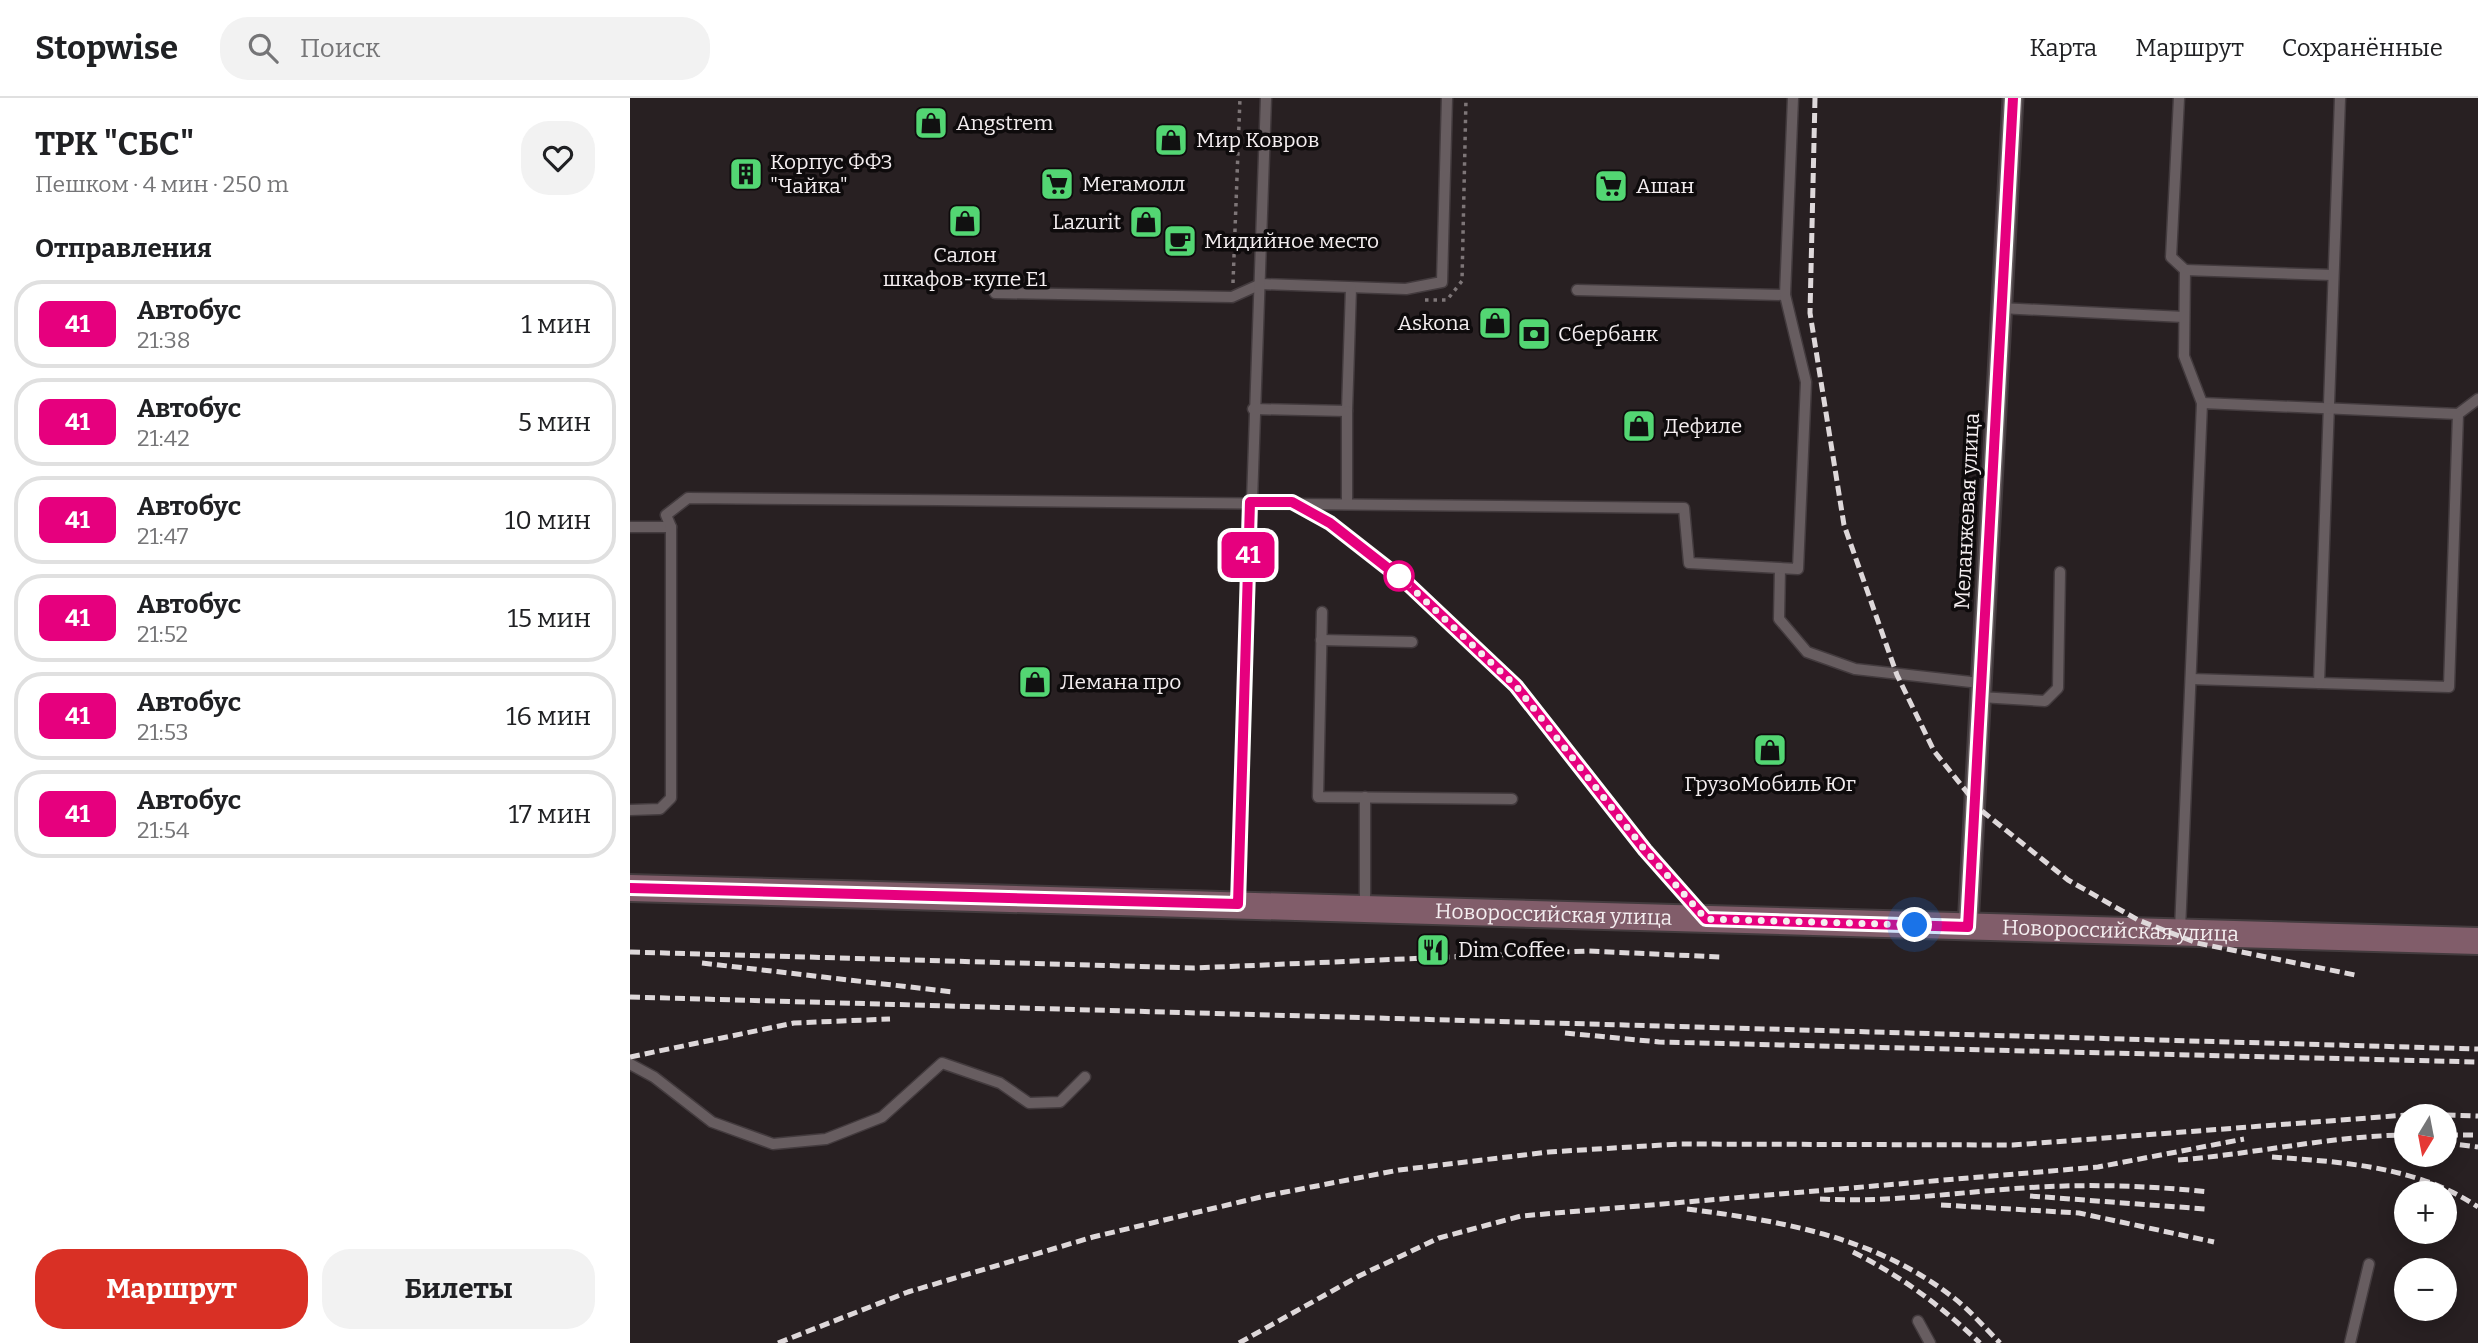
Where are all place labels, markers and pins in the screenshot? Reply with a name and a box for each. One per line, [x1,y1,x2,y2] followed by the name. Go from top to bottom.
[912,104,950,142] shop icon: Angstrem
[956,110,1053,136] place label: Angstrem
[1152,121,1190,159] shop icon: Мир Ковров
[1196,127,1319,153] place label: Мир Ковров
[770,149,893,199] place label: Корпус ФФЗ "Чайка"
[727,155,765,193] building icon: Корпус ФФЗ "Чайка"
[1038,165,1076,203] supermarket icon: Мегамолл
[1592,167,1630,205] supermarket icon: Ашан
[1082,171,1185,197] place label: Мегамолл
[1636,173,1695,199] place label: Ашан
[946,202,984,240] shop icon: Салон шкафов-купе Е1
[1127,203,1165,241] shop icon: Lazurit
[1052,209,1121,235] place label: Lazurit
[1161,222,1199,260] cafe icon: Мидийное место
[1204,228,1379,254] place label: Мидийное место
[883,242,1048,292] place label: Салон шкафов-купе Е1
[1476,304,1514,342] shop icon: Askona
[1397,310,1471,336] place label: Askona
[1515,315,1553,353] bank icon: Сбербанк
[1558,321,1659,347] place label: Сбербанк
[1620,407,1658,445] shop icon: Дефиле
[1664,413,1742,439] place label: Дефиле
[1384,561,1414,591] unlabelled marker
[1016,663,1054,701] shop icon: Лемана про
[1060,669,1181,695] place label: Лемана про
[1751,731,1789,769] shop icon: ГрузоМобиль Юг
[1684,771,1856,797] place label: ГрузоМобиль Юг
[1414,931,1452,969] restaurant icon: Dim Coffee
[1458,937,1565,963] place label: Dim Coffee

